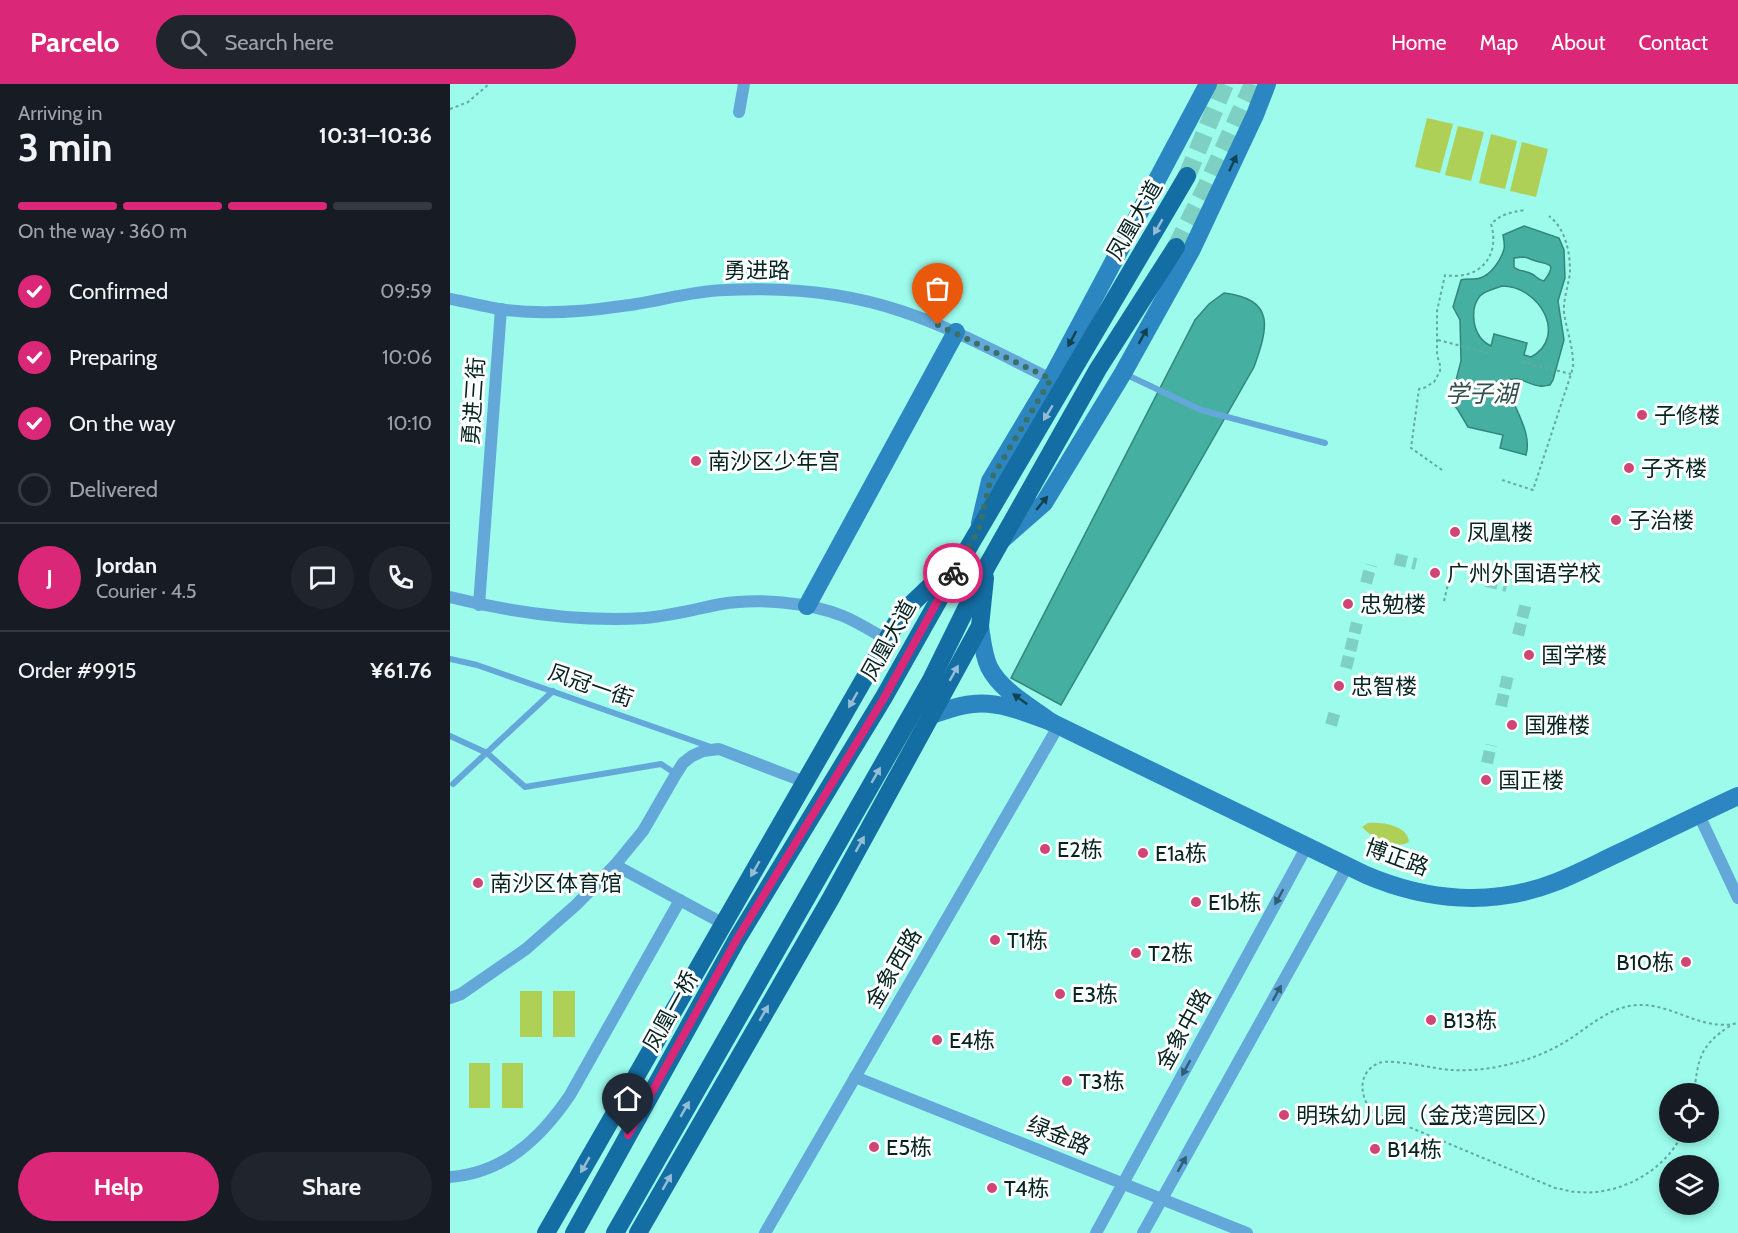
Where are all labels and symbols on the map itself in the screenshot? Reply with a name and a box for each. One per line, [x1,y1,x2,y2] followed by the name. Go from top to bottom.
[1228,154,1237,171] one-way arrow
[1101,175,1168,265] street label: 凤凰大道
[1153,219,1163,236] one-way arrow
[724,257,790,284] street label: 勇进路
[912,263,963,325] pin
[1138,327,1148,344] one-way arrow
[1067,331,1077,348] one-way arrow
[457,356,490,446] street label: 勇进三街
[1445,379,1521,408] water label: 学子湖
[1654,402,1720,429] place label: 子修楼
[1043,405,1053,422] one-way arrow
[1635,408,1649,422] marker: 子修楼
[708,448,840,475] place label: 南沙区少年宫
[689,454,703,468] marker: 南沙区少年宫
[1641,455,1707,482] place label: 子齐楼
[1622,461,1636,475] marker: 子齐楼
[1036,495,1049,511] one-way arrow
[1628,507,1694,534] place label: 子治楼
[1609,513,1623,527] marker: 子治楼
[1467,519,1533,546] place label: 凤凰楼
[1448,525,1462,539] marker: 凤凰楼
[923,543,983,603] courier
[1447,560,1601,587] place label: 广州外国语学校
[1428,566,1442,580] marker: 广州外国语学校
[1360,591,1426,618] place label: 忠勉楼
[855,595,922,685] street label: 凤凰大道
[1341,597,1355,611] marker: 忠勉楼
[1541,642,1607,669] place label: 国学楼
[1522,648,1536,662] marker: 国学楼
[545,658,637,713] street label: 凤冠一街
[949,664,959,681] one-way arrow
[1351,673,1417,700] place label: 忠智楼
[1332,679,1346,693] marker: 忠智楼
[847,692,858,708] one-way arrow
[1012,693,1027,705] one-way arrow
[1524,712,1590,739] place label: 国雅楼
[1505,718,1519,732] marker: 国雅楼
[871,767,882,783] one-way arrow
[1498,767,1564,794] place label: 国正楼
[1479,773,1493,787] marker: 国正楼
[1361,833,1432,881] street label: 博正路
[855,836,866,852] one-way arrow
[1057,836,1103,863] place label: E2栋
[1155,840,1207,867] place label: E1a栋
[1038,842,1052,856] marker: E2栋
[1136,846,1150,860] marker: E1a栋
[750,861,761,877] one-way arrow
[490,870,622,897] place label: 南沙区体育馆
[471,876,485,890] marker: 南沙区体育馆
[1208,889,1262,916] place label: E1b栋
[1274,889,1284,906] one-way arrow
[1189,895,1203,909] marker: E1b栋
[860,923,927,1013] street label: 金象西路
[1007,927,1048,954] place label: T1栋
[988,933,1002,947] marker: T1栋
[1148,940,1193,967] place label: T2栋
[1129,946,1143,960] marker: T2栋
[1616,949,1674,976] place label: B10栋
[1679,955,1693,969] marker: B10栋
[637,966,704,1056] street label: 凤凰一桥
[1072,981,1118,1008] place label: E3栋
[1150,984,1217,1074] street label: 金象中路
[1271,985,1282,1001] one-way arrow
[1053,987,1067,1001] marker: E3栋
[759,1005,769,1022] one-way arrow
[1443,1007,1497,1034] place label: B13栋
[1424,1013,1438,1027] marker: B13栋
[949,1027,995,1054] place label: E4栋
[930,1033,944,1047] marker: E4栋
[1181,1060,1191,1077] one-way arrow
[1079,1068,1125,1095] place label: T3栋
[602,1073,653,1135] pin
[1060,1074,1074,1088] marker: T3栋
[680,1100,690,1117] one-way arrow
[1296,1102,1560,1129] place label: 明珠幼儿园（金茂湾园区）
[1277,1108,1291,1122] marker: 明珠幼儿园（金茂湾园区）
[1023,1111,1094,1160] street label: 绿金路
[886,1134,932,1161] place label: E5栋
[1387,1136,1442,1163] place label: B14栋
[867,1140,881,1154] marker: E5栋
[1368,1142,1382,1156] marker: B14栋
[1177,1155,1187,1172] one-way arrow
[580,1157,590,1174] one-way arrow
[661,1174,672,1190] one-way arrow
[1004,1175,1049,1202] place label: T4栋
[985,1181,999,1195] marker: T4栋

